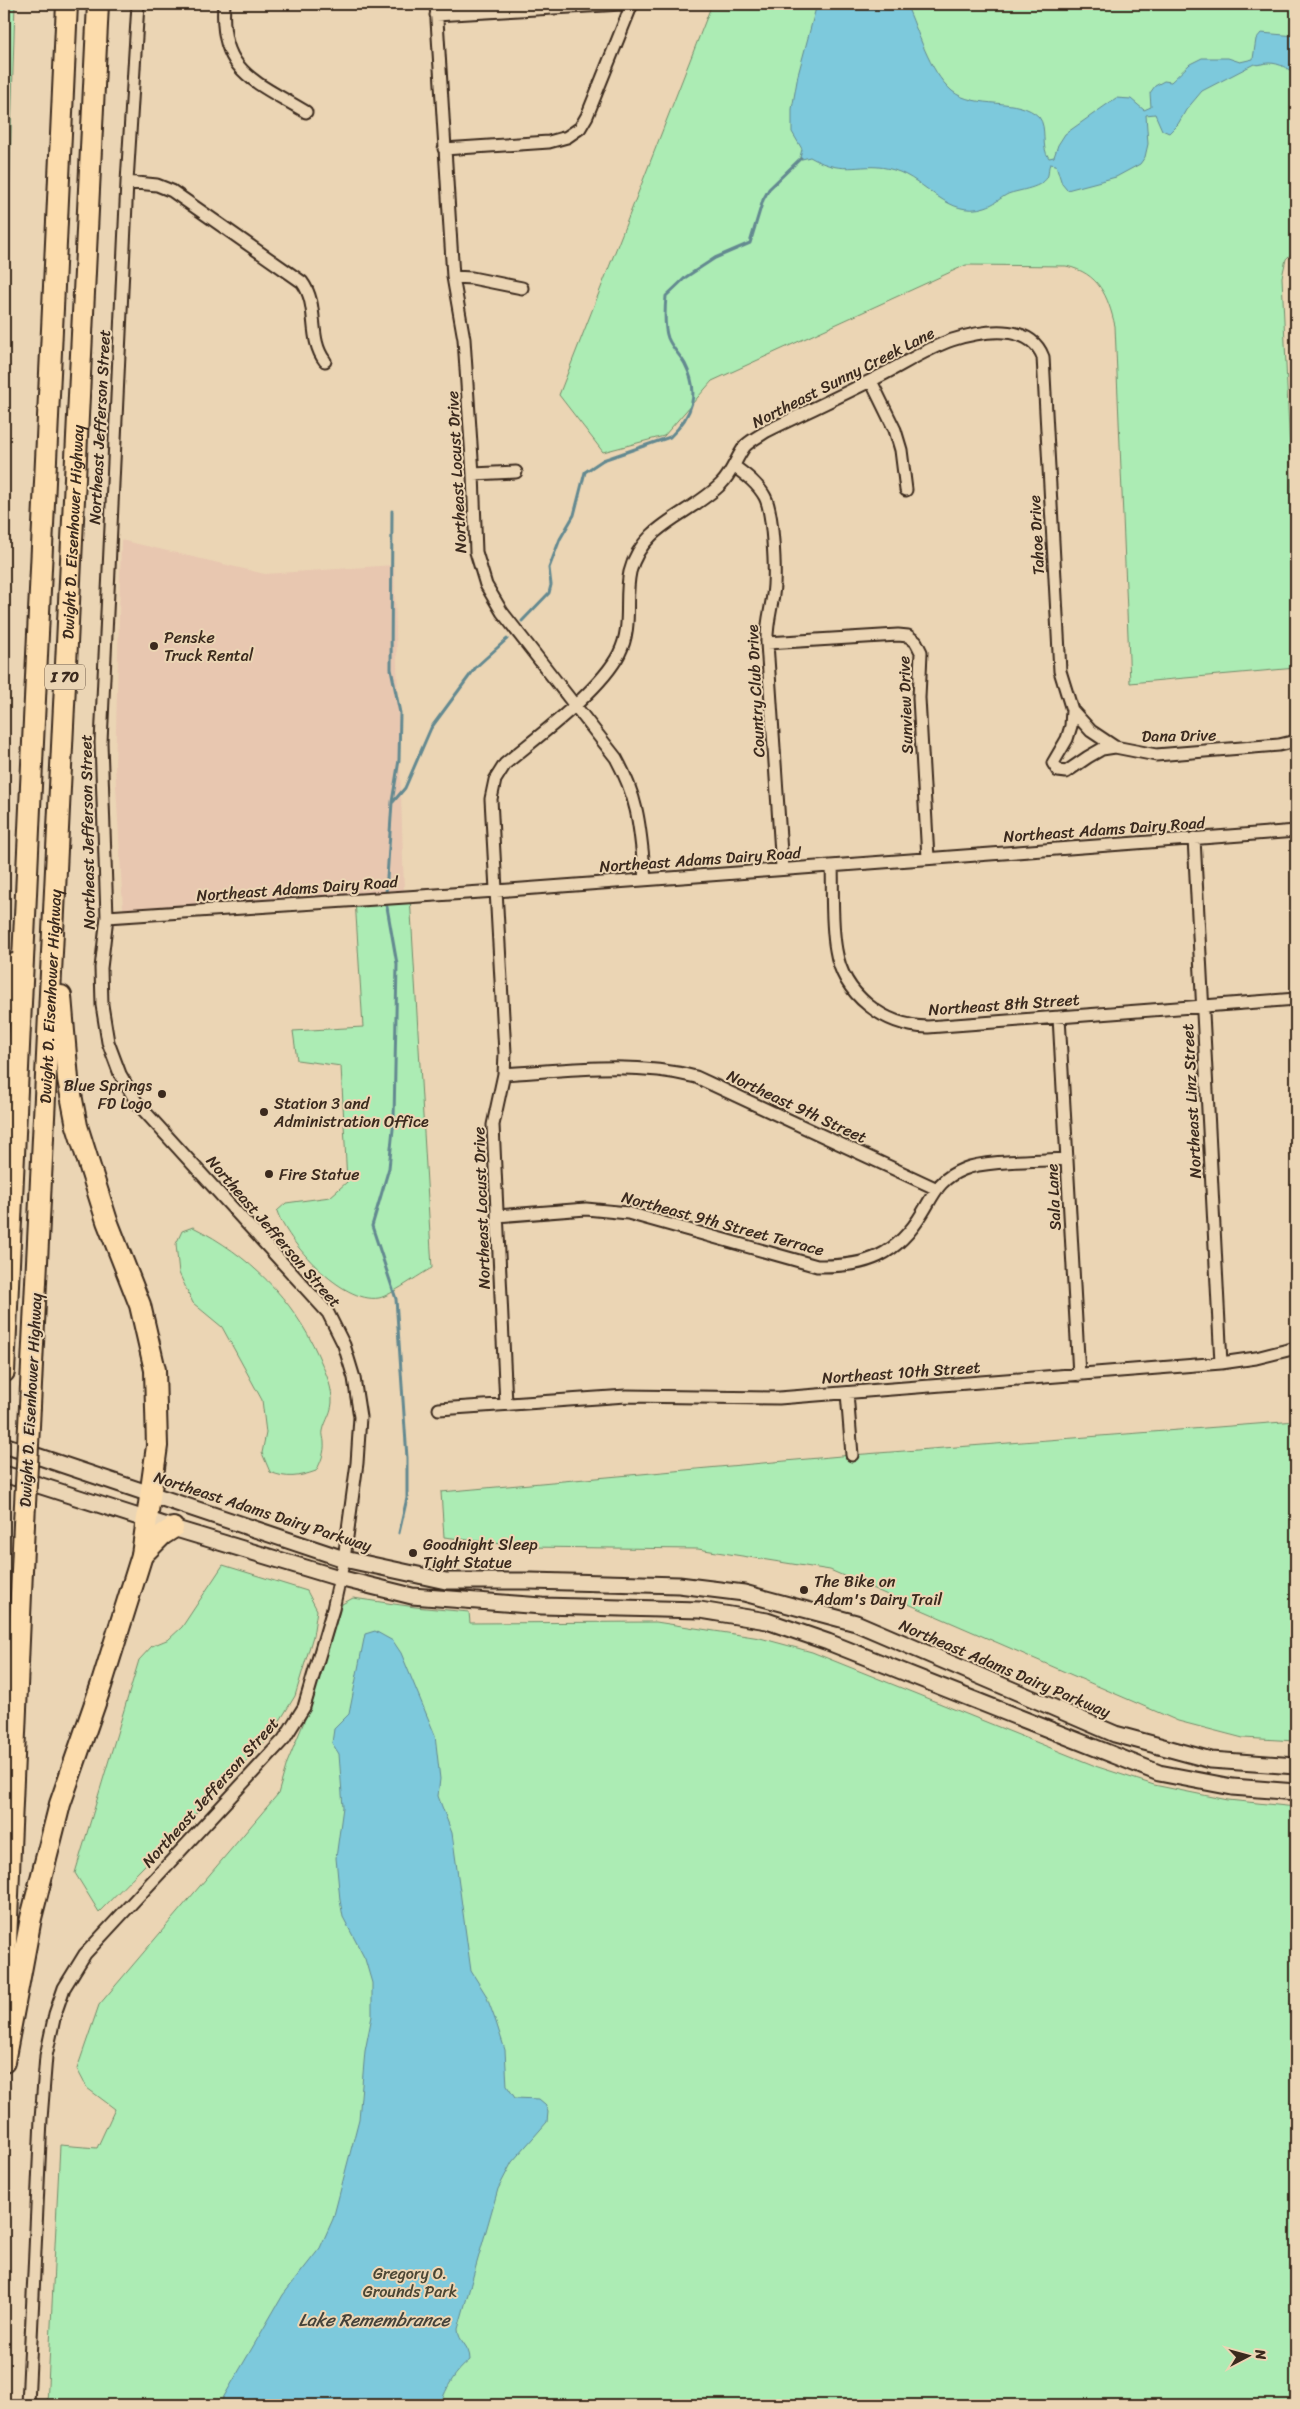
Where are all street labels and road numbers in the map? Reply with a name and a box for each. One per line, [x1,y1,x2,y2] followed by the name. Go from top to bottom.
[747,319,940,436] street label: Northeast Sunny Creek Lane
[80,329,119,525] street label: Northeast Jefferson Street
[438,390,475,554] street label: Northeast Locust Drive
[53,423,93,640] street label: Dwight D. Eisenhower Highway
[1020,494,1053,576] street label: Tahoe Drive
[738,624,773,758] street label: Country Club Drive
[889,655,922,755] street label: Sunview Drive
[45,664,85,690] road number: I 70
[1141,720,1217,751] street label: Dana Drive
[71,734,104,930] street label: Northeast Jefferson Street
[1002,808,1207,851] street label: Northeast Adams Dairy Road
[598,838,803,881] street label: Northeast Adams Dairy Road
[195,867,400,910] street label: Northeast Adams Dairy Road
[31,888,70,1104] street label: Dwight D. Eisenhower Highway
[927,985,1081,1024] street label: Northeast 8th Street
[1173,1023,1210,1179] street label: Northeast Linz Street
[722,1061,872,1152] street label: Northeast 9th Street
[464,1126,499,1290] street label: Northeast Locust Drive
[199,1148,349,1314] street label: Northeast Jefferson Street
[1037,1163,1070,1231] street label: Sala Lane
[618,1182,827,1264] street label: Northeast 9th Street Terrace
[10,1291,51,1508] street label: Dwight D. Eisenhower Highway
[821,1352,981,1393] street label: Northeast 10th Street
[150,1463,376,1561] street label: Northeast Adams Dairy Parkway
[894,1611,1116,1727] street label: Northeast Adams Dairy Parkway
[134,1710,286,1875] street label: Northeast Jefferson Street

